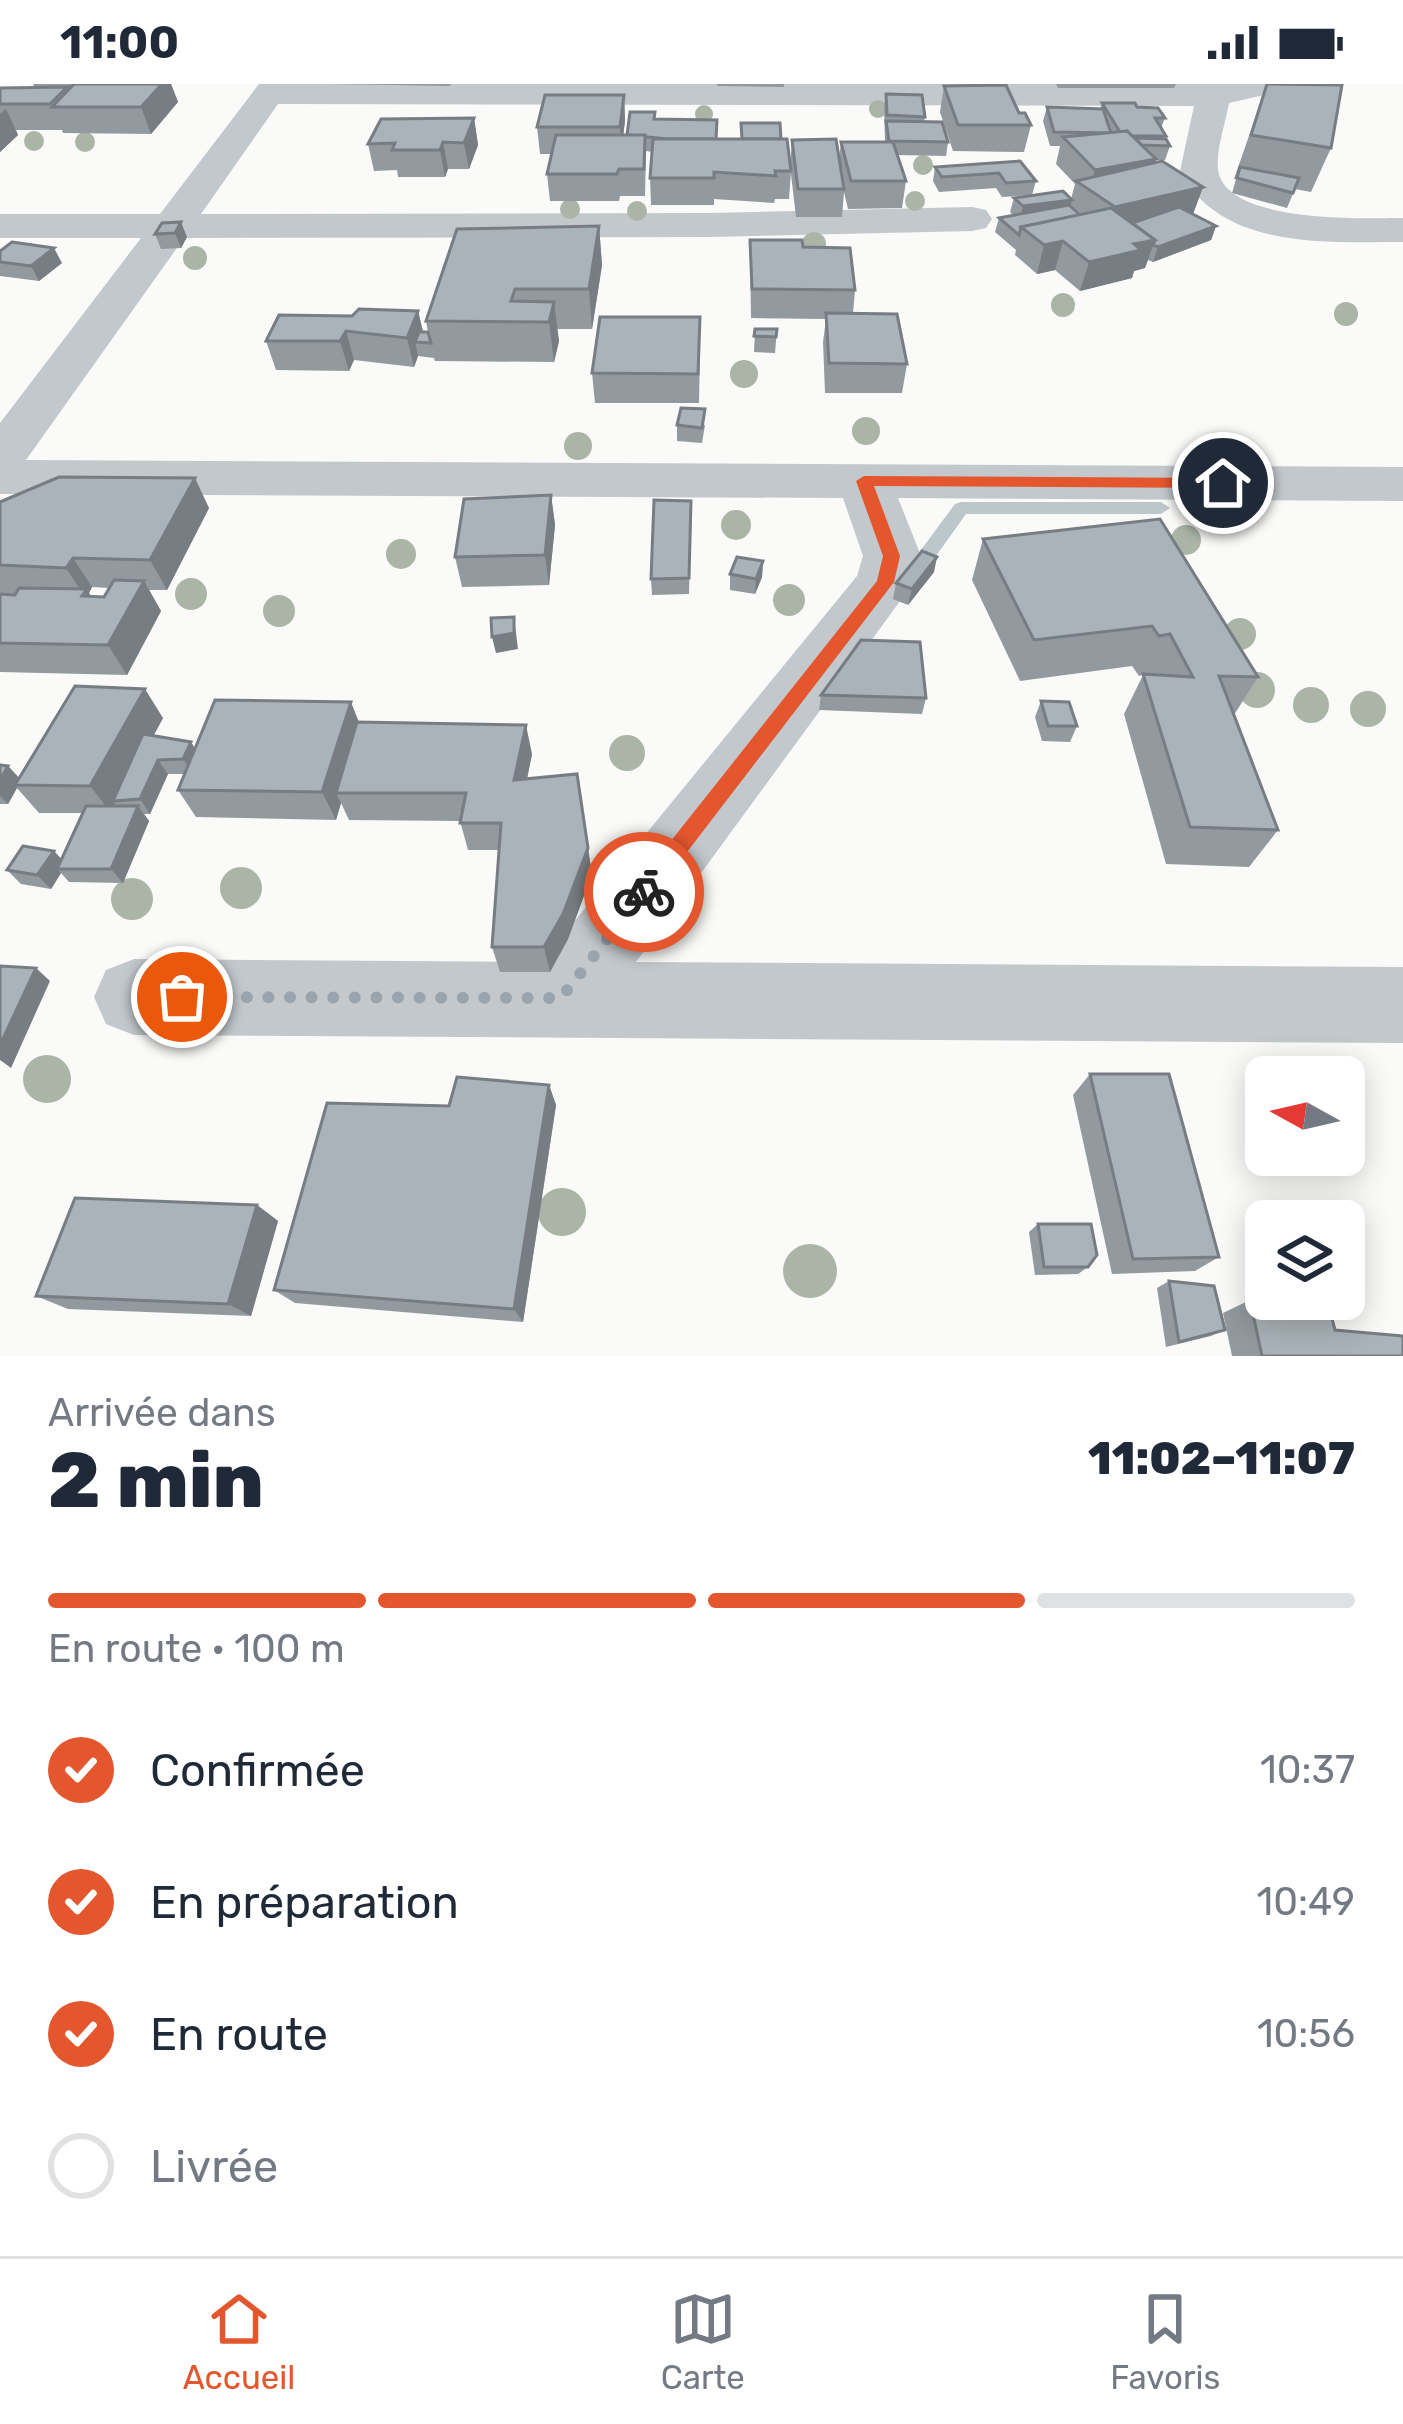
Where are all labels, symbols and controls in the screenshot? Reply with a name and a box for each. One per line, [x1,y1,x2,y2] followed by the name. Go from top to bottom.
[60,16,179,69] text: 11:00
[1172,432,1274,534] pin
[1190,450,1256,516] icon: home
[584,832,704,952] courier
[611,859,677,925] icon: bike
[131,946,233,1048] pin
[149,964,215,1030] icon: bag
[1245,1056,1365,1176] north arrow
[1245,1056,1365,1320] map controls
[1245,1200,1365,1320] button: layers
[48,1390,276,1436] text: Arrivée dans
[1088,1432,1355,1485] text: 11:02–11:07
[48,1434,264,1527] text: 2 min
[48,1626,345,1672] text: En route · 100 m
[48,1737,114,1803] icon: check
[150,1744,365,1797] text: Confirmée
[1260,1747,1355,1793] text: 10:37
[48,1869,114,1935] icon: check
[150,1876,459,1929] text: En préparation
[1257,1879,1355,1925] text: 10:49
[48,2001,114,2067] icon: check
[150,2008,328,2061] text: En route
[1257,2011,1355,2057] text: 10:56
[150,2140,278,2193] text: Livrée
[183,2286,295,2397] tab: Accueil
[661,2286,745,2397] tab: Carte
[1110,2286,1220,2397] tab: Favoris

